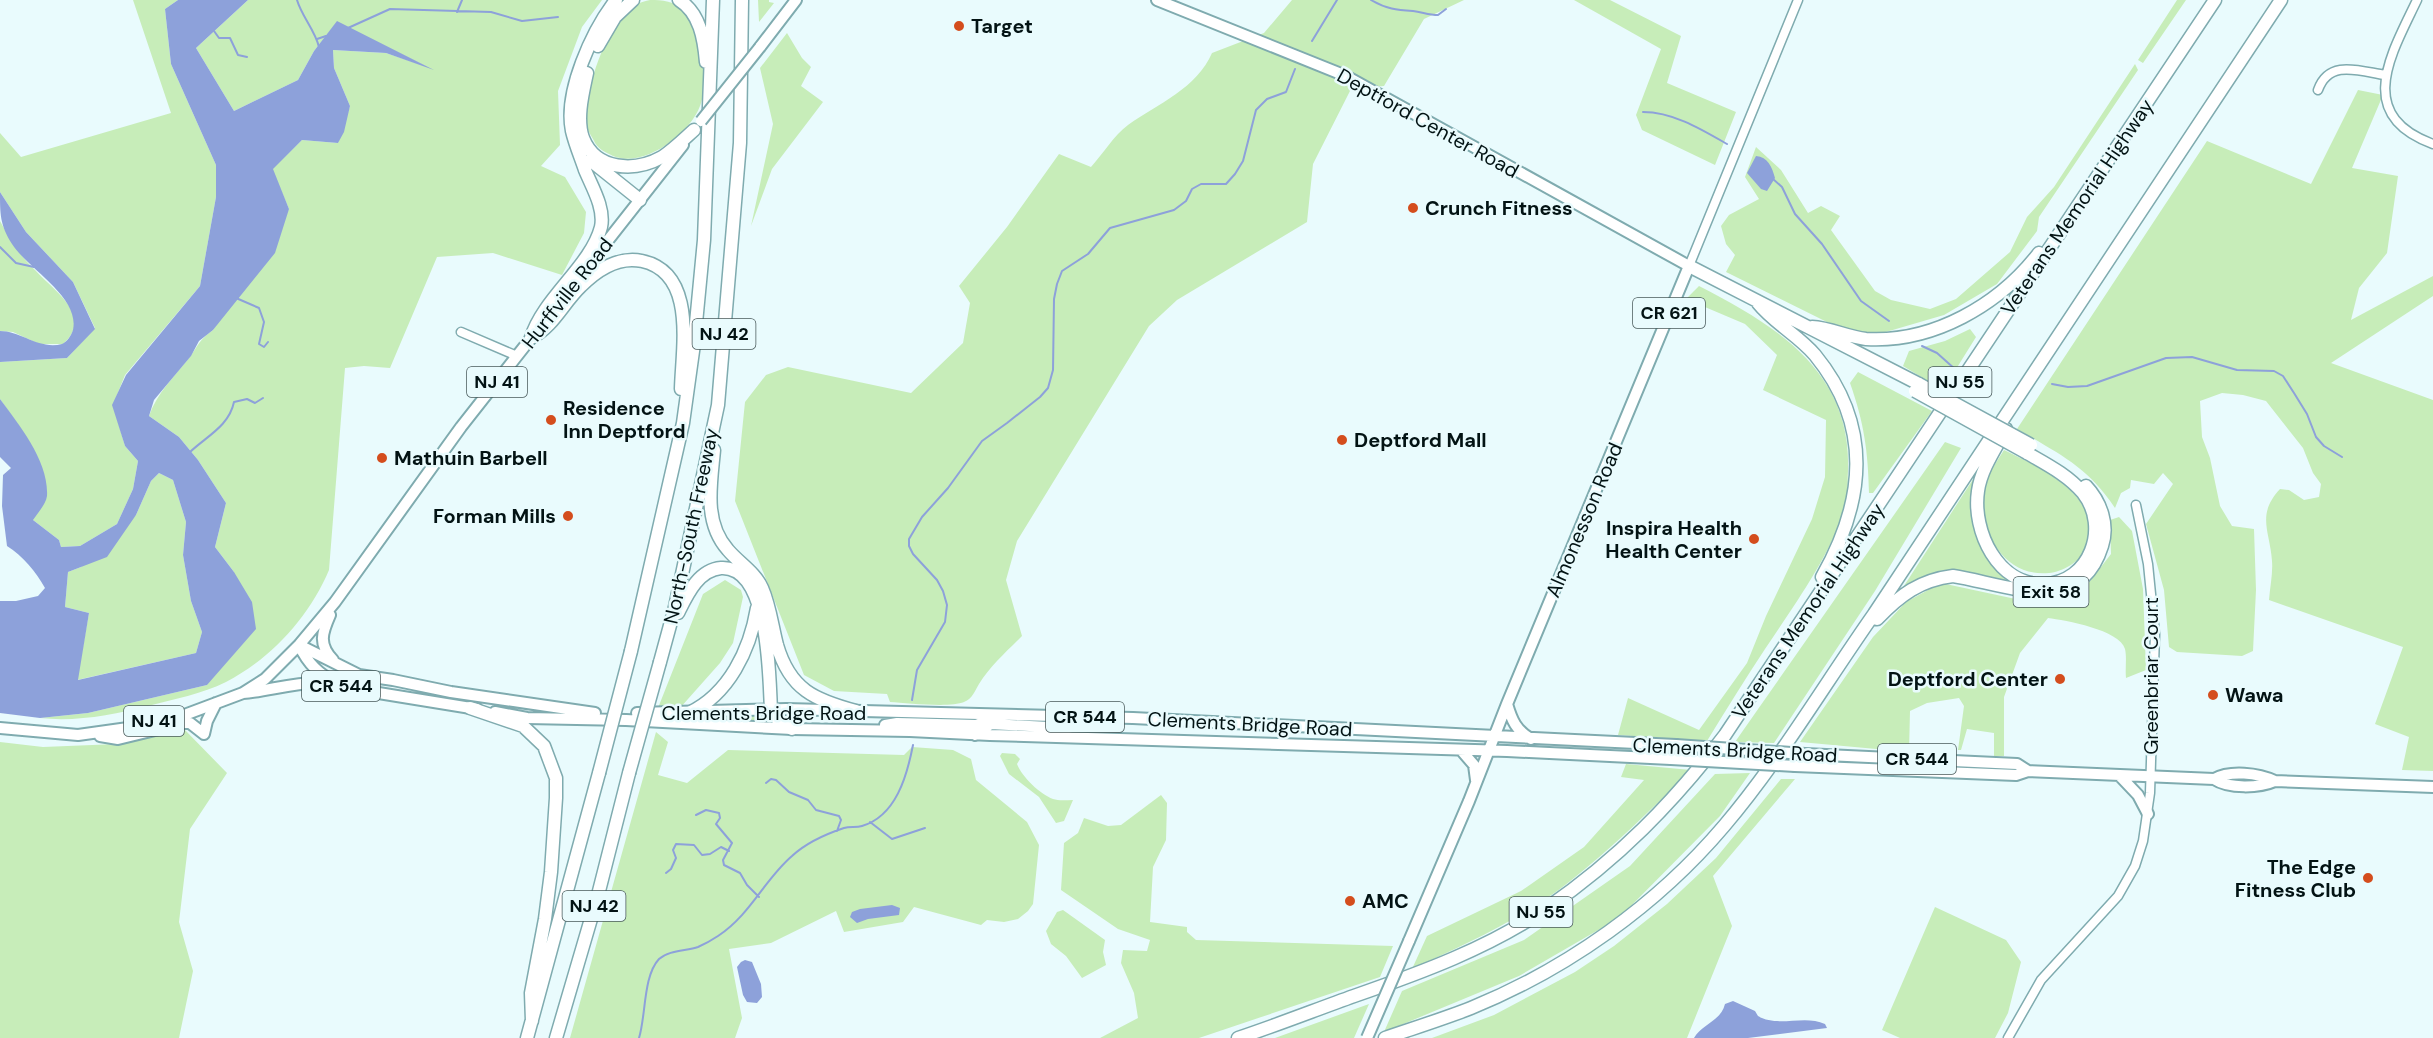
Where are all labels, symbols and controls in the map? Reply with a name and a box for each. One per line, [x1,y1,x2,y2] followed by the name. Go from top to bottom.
[971,13,1033,39] place label: Target
[952,19,966,33] marker: Target
[1333,62,1523,184] street label: Deptford Center Road
[1995,94,2159,320] street label: Veterans Memorial Highway
[1425,195,1573,221] place label: Crunch Fitness
[1406,201,1420,215] marker: Crunch Fitness
[516,232,618,354] street label: Hurffville Road
[1633,298,1705,328] road number: CR 621
[692,319,756,349] road number: NJ 42
[467,367,527,397] road number: NJ 41
[1928,367,1992,397] road number: NJ 55
[563,395,686,444] place label: Residence Inn Deptford
[544,413,558,427] marker: Residence Inn Deptford
[658,426,724,626] street label: North-South Freeway
[1354,427,1487,453] place label: Deptford Mall
[1335,433,1349,447] marker: Deptford Mall
[1540,439,1628,601] street label: Almonesson Road
[394,445,548,471] place label: Mathuin Barbell
[375,451,389,465] marker: Mathuin Barbell
[1726,498,1890,724] street label: Veterans Memorial Highway
[433,503,556,529] place label: Forman Mills
[561,509,575,523] marker: Forman Mills
[1605,515,1742,564] place label: Inspira Health Health Center
[1747,532,1761,546] marker: Inspira Health Health Center
[2014,577,2088,607] road number: Exit 58
[2138,597,2164,755] street label: Greenbriar Court
[1888,666,2048,692] place label: Deptford Center
[302,671,380,701] road number: CR 544
[2053,672,2067,686] marker: Deptford Center
[2225,682,2283,708] place label: Wawa
[2206,688,2220,702] marker: Wawa
[662,700,866,726] street label: Clements Bridge Road
[1046,702,1124,732] road number: CR 544
[124,706,184,736] road number: NJ 41
[1147,706,1353,742] street label: Clements Bridge Road
[1632,732,1838,768] street label: Clements Bridge Road
[1878,744,1956,774] road number: CR 544
[2235,854,2356,903] place label: The Edge Fitness Club
[2361,871,2375,885] marker: The Edge Fitness Club
[1362,888,1409,914] place label: AMC
[562,891,626,921] road number: NJ 42
[1343,894,1357,908] marker: AMC
[1510,897,1572,927] road number: NJ 55

